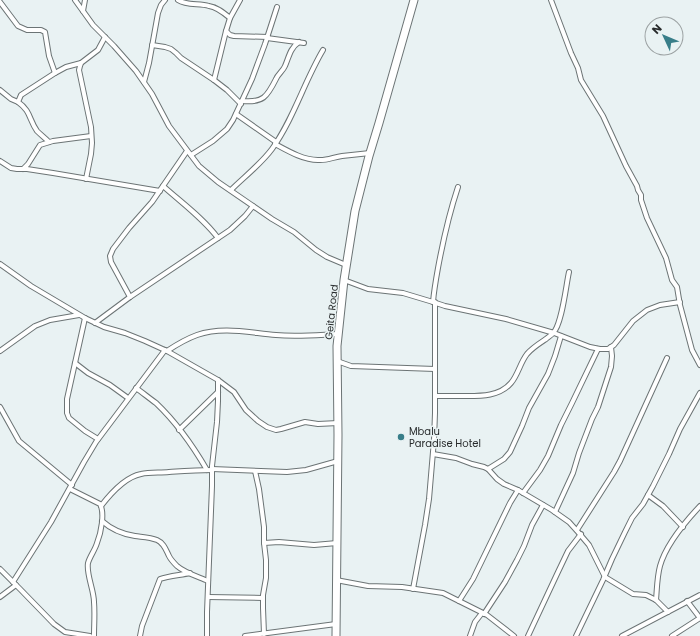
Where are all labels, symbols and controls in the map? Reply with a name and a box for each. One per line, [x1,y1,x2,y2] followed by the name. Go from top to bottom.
[644,16,684,56] north arrow
[648,21,665,38] text: N
[321,284,342,340] street label: Geita Road
[409,424,481,451] place label: Mbalu Paradise Hotel
[396,432,406,442] marker: Mbalu Paradise Hotel

